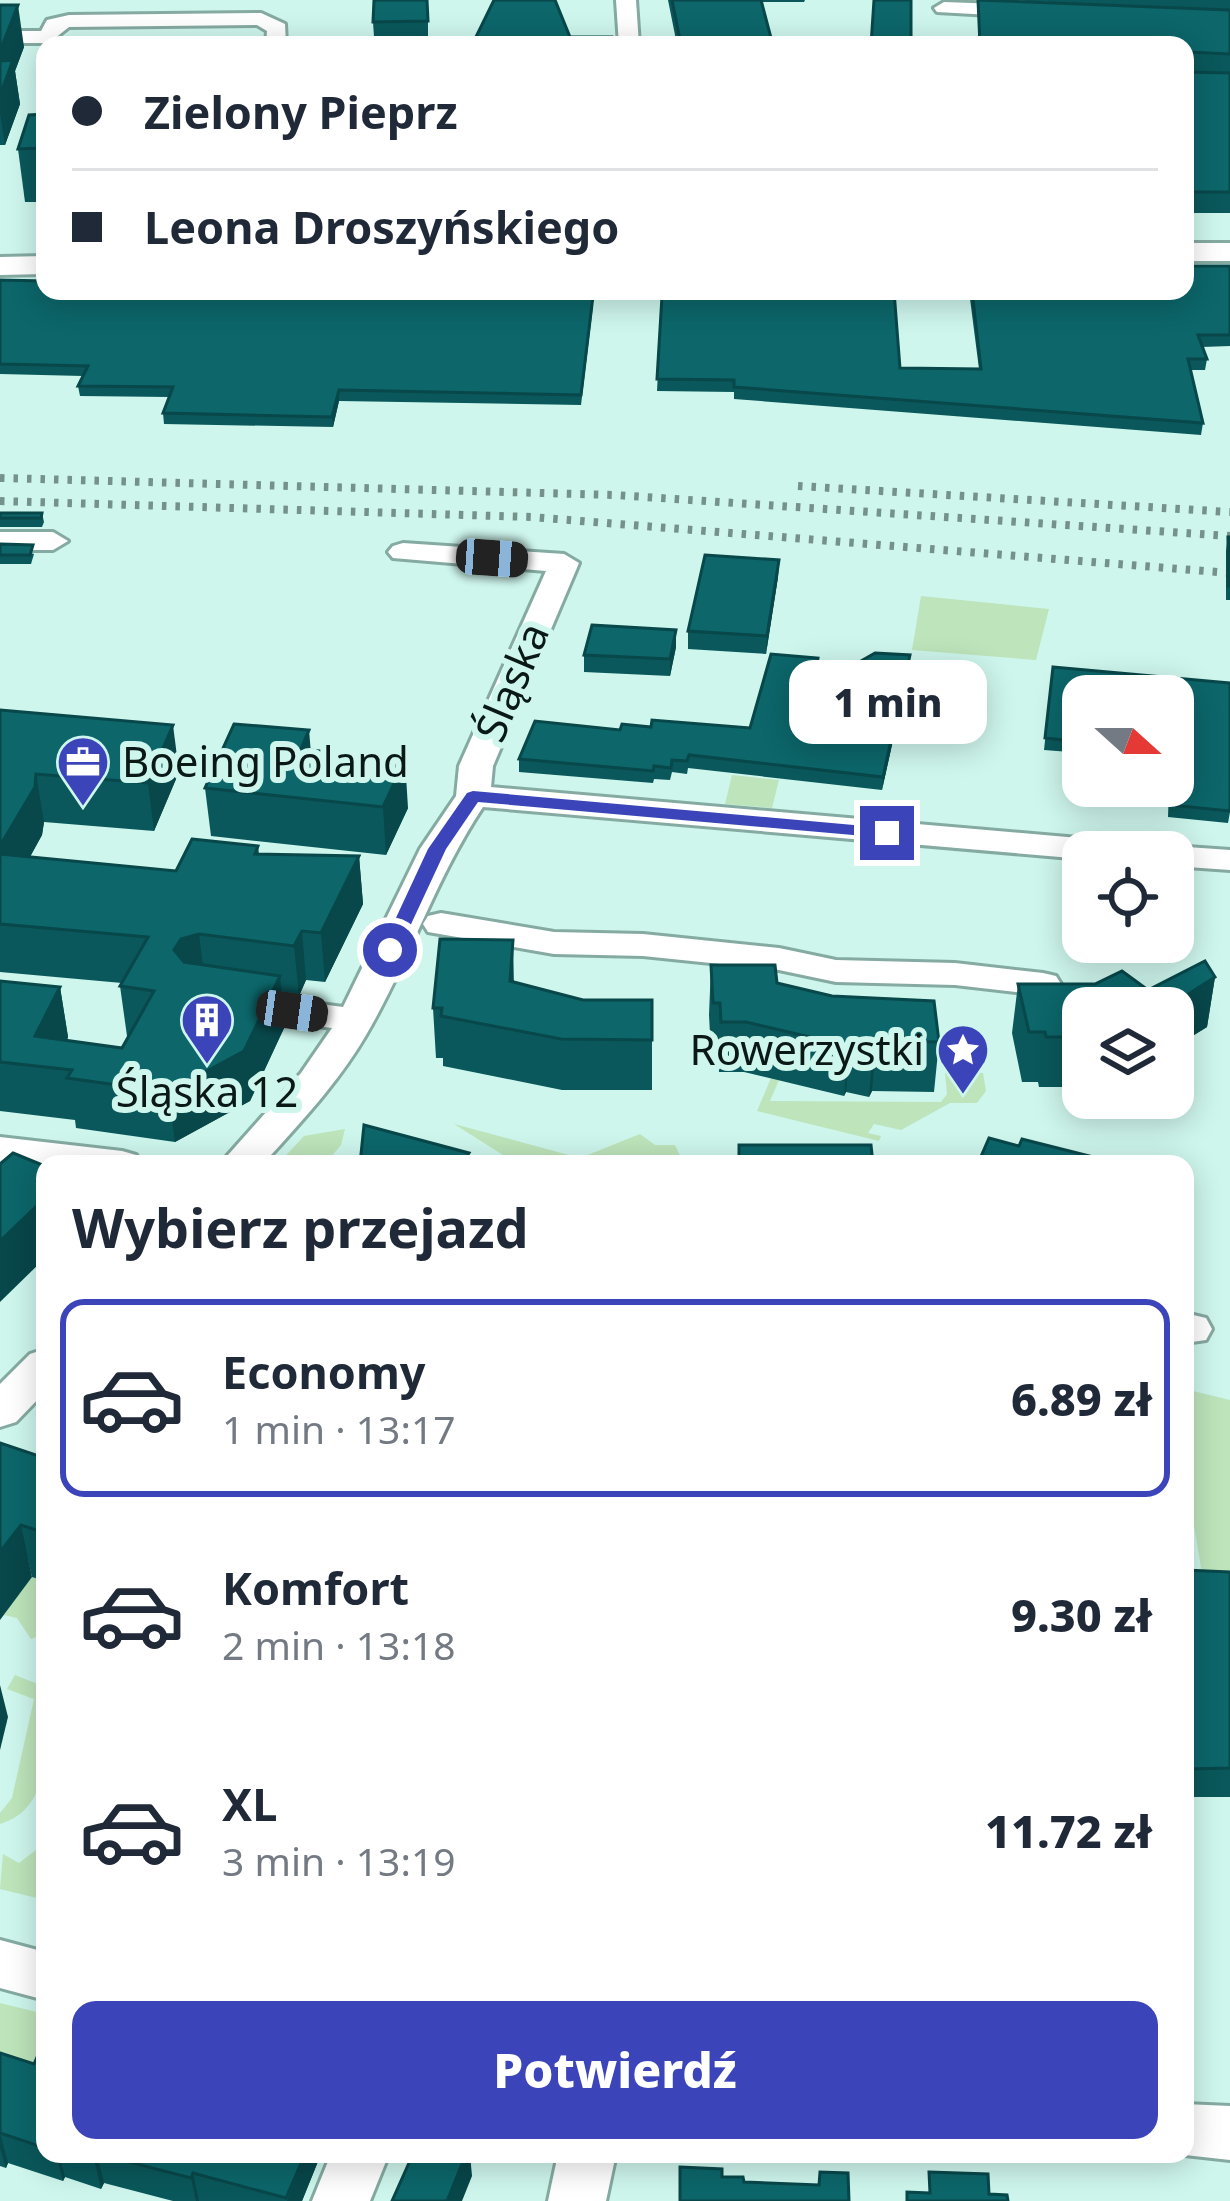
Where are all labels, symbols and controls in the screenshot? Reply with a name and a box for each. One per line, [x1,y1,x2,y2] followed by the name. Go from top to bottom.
[144,81,458,142] text: Zielony Pieprz
[144,196,619,257] text: Leona Droszyńskiego
[455,538,529,578] car
[460,613,561,749] street label: Śląska
[788,659,986,743] callout: 1 min
[834,675,942,728] text: 1 min
[1062,675,1194,807] north arrow
[1062,675,1194,1119] map controls
[122,732,409,789] place label: Boeing Poland
[55,734,111,808] office icon: Boeing Poland
[860,806,914,860] route end
[1062,831,1194,963] button: locate
[363,923,417,977] route start
[1062,987,1194,1119] button: layers
[254,988,330,1034] car
[179,992,235,1066] building icon: Śląska 12
[690,1020,924,1077] place label: Rowerzystki
[935,1022,991,1096] place icon: Rowerzystki
[116,1062,298,1119] place label: Śląska 12
[72,1190,529,1264] text: Wybierz przejazd
[222,1341,426,1402] text: Economy
[78,1344,186,1452] icon: car
[1011,1368,1152,1429] text: 6.89 zł
[222,1402,456,1455] text: 1 min · 13:17
[222,1557,409,1618] text: Komfort
[78,1560,186,1668] icon: car
[1011,1584,1152,1645] text: 9.30 zł
[222,1618,456,1671] text: 2 min · 13:18
[222,1773,277,1834] text: XL
[78,1776,186,1884] icon: car
[985,1800,1152,1861] text: 11.72 zł
[222,1834,456,1887] text: 3 min · 13:19
[72,2001,1158,2139] button: Potwierdź

